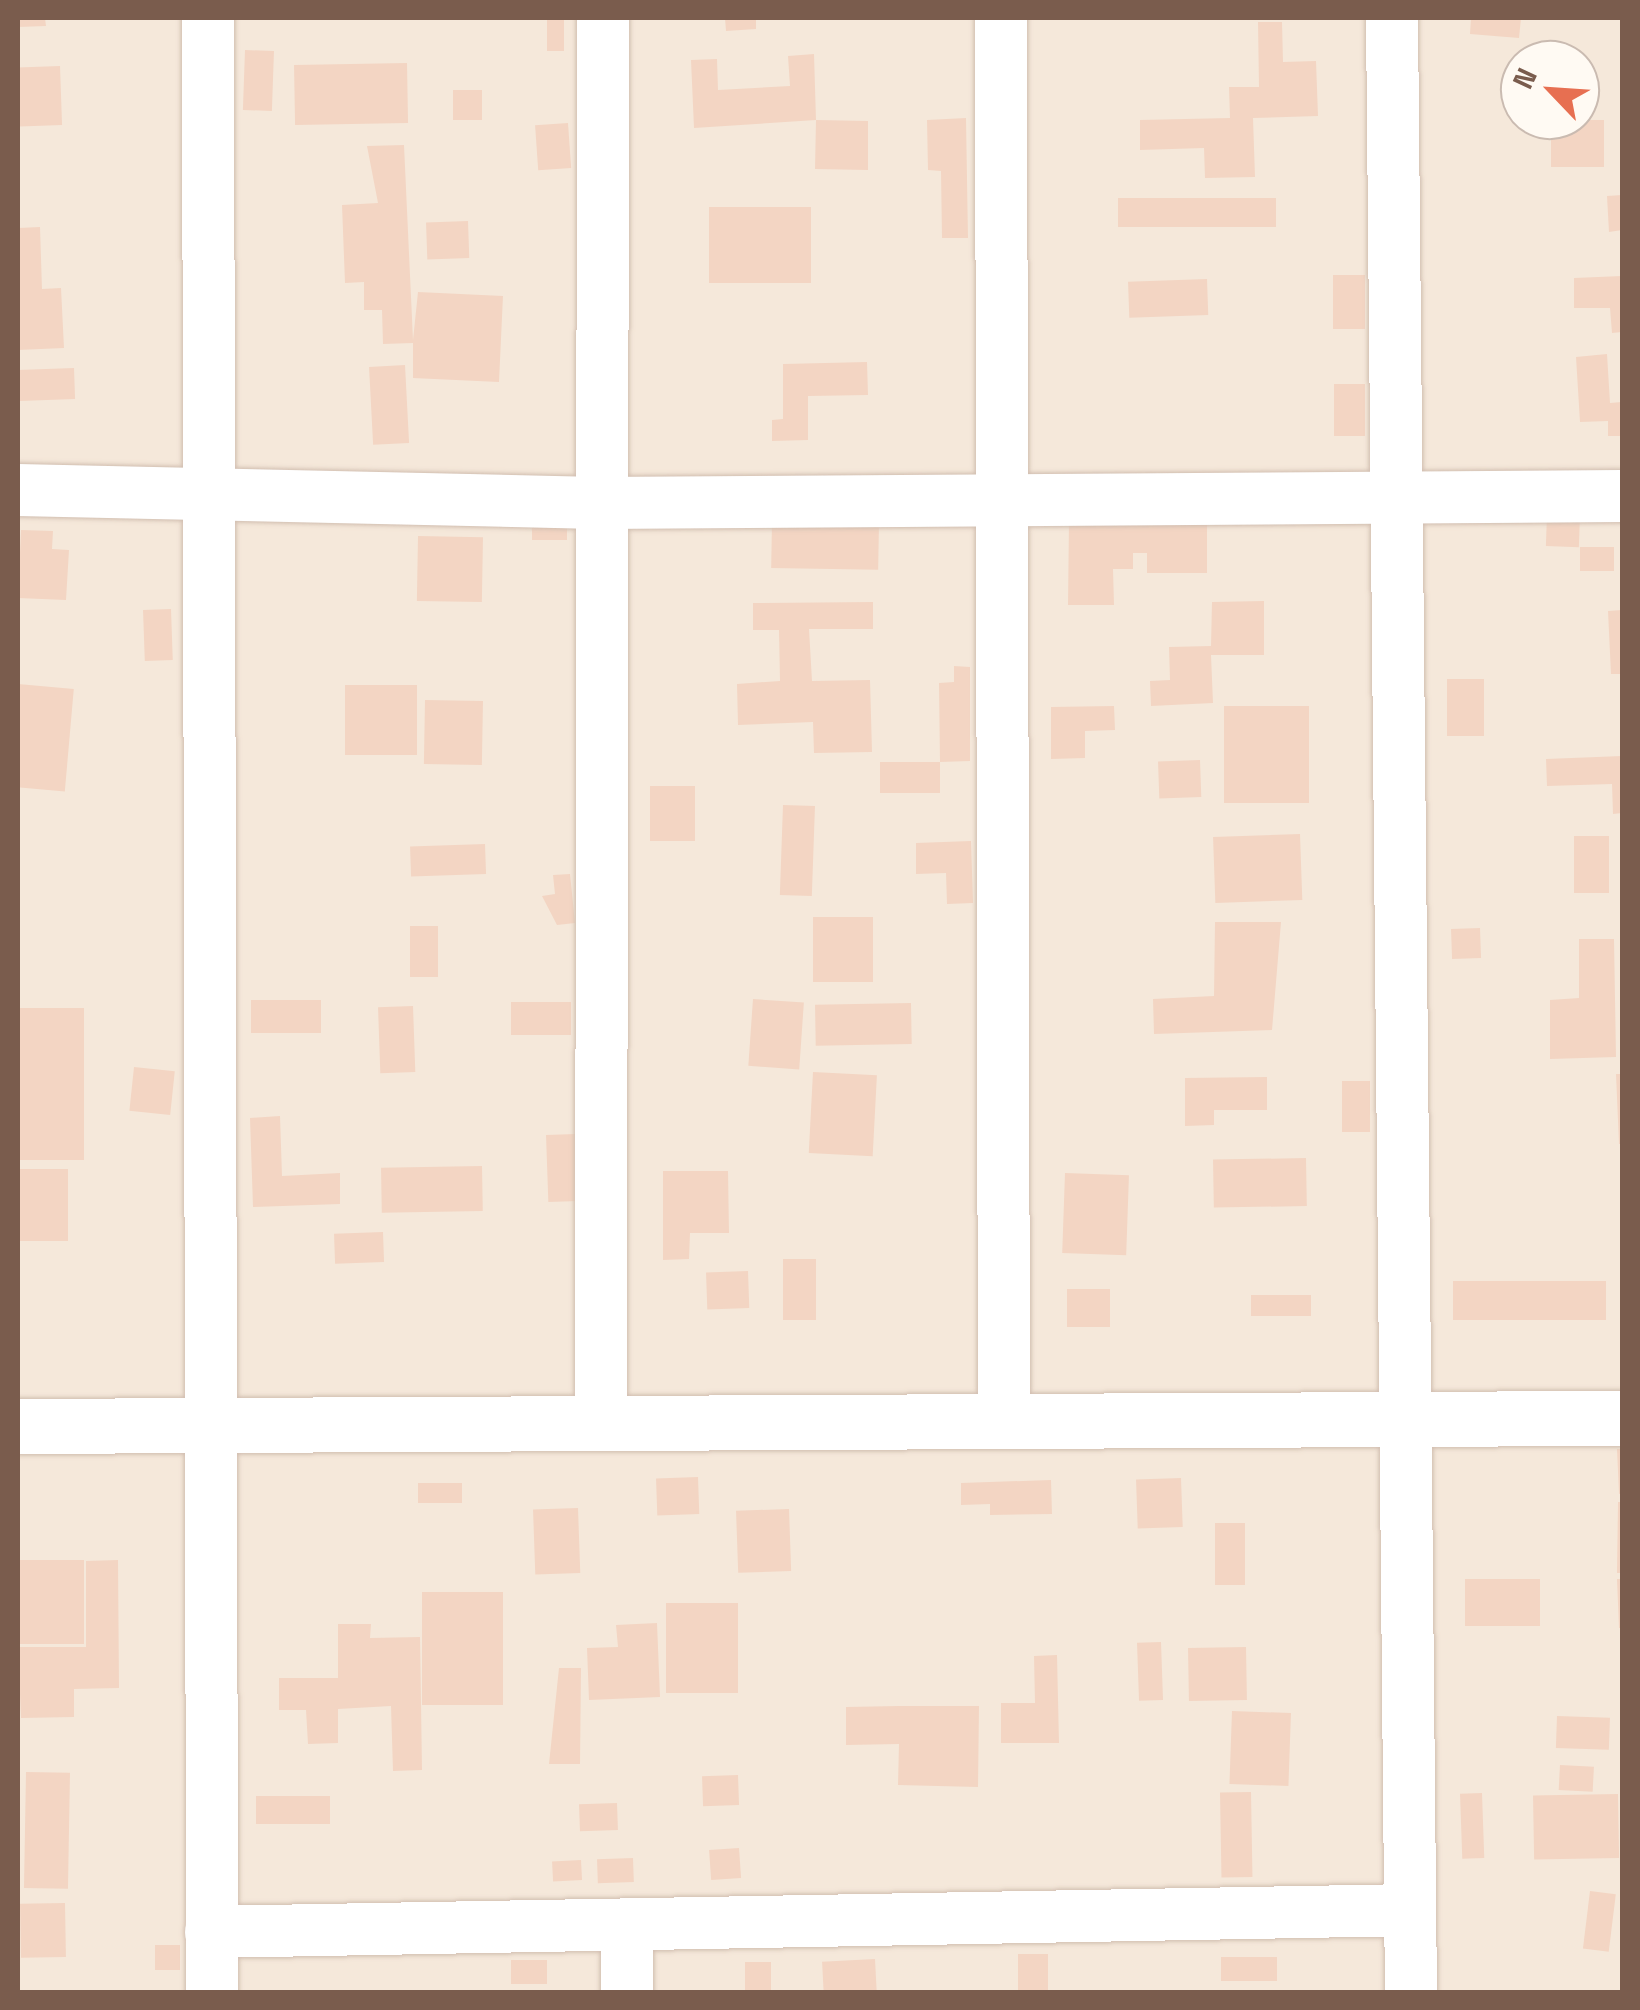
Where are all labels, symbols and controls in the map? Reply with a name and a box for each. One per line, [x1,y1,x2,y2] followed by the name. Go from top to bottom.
[1500,40,1600,140] north arrow
[1504,62,1545,94] text: N

